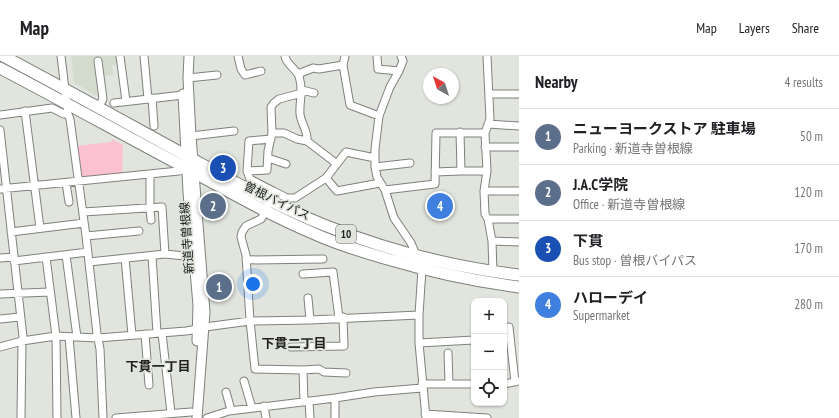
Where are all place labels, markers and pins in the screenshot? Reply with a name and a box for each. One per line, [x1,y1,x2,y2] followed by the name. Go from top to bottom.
[210,153,236,183] pin: 3
[200,191,226,221] pin: 2
[427,191,453,221] pin: 4
[206,272,232,302] pin: 1

